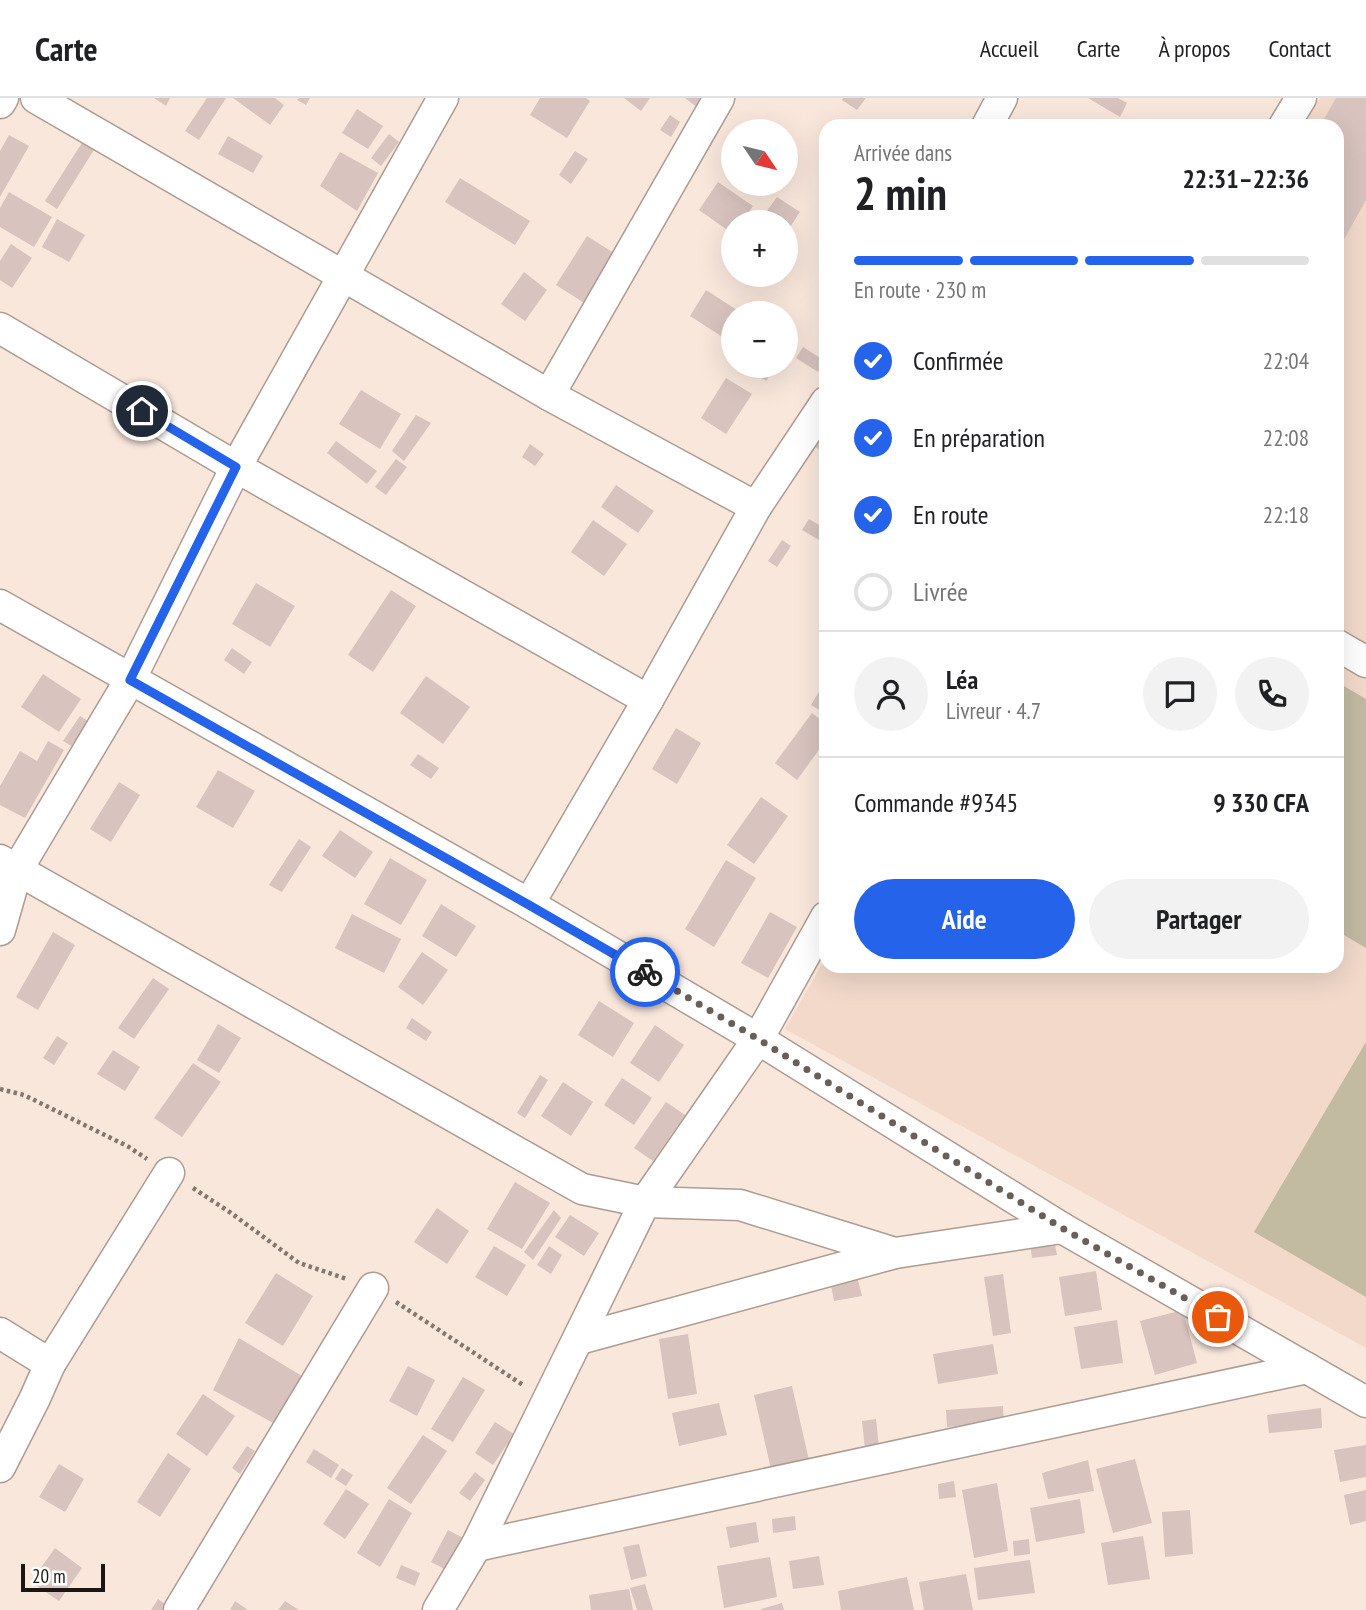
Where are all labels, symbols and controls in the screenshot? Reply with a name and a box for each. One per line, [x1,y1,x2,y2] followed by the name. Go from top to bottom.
[35,27,98,70] text: Carte
[980,33,1039,64] text: Accueil
[1077,33,1120,64] text: Carte
[1158,33,1230,64] text: À propos
[1268,33,1331,64] text: Contact
[721,119,798,196] north arrow
[721,119,798,378] map controls
[854,138,952,167] text: Arrivée dans
[1182,162,1309,195] text: 22:31–22:36
[854,163,947,223] text: 2 min
[721,210,798,287] button: +
[854,275,986,304] text: En route · 230 m
[721,301,798,378] button: −
[854,342,892,380] icon: check
[913,344,1004,377] text: Confirmée
[1263,346,1309,375] text: 22:04
[112,381,172,441] pin
[123,392,161,430] icon: home
[854,419,892,457] icon: check
[913,421,1045,454] text: En préparation
[1263,423,1309,452] text: 22:08
[854,496,892,534] icon: check
[913,498,988,531] text: En route
[1263,500,1309,529] text: 22:18
[913,575,968,608] text: Livrée
[854,657,928,731] button: person
[1143,657,1217,731] button: chat
[1235,657,1309,731] button: phone
[946,663,978,696] text: Léa
[946,696,1041,725] text: Livreur · 4.7
[854,786,1018,819] text: Commande #9345
[1213,786,1309,819] text: 9 330 CFA
[854,879,1075,959] button: Aide
[1089,879,1309,959] button: Partager
[610,937,680,1007] courier
[626,953,664,991] icon: bike
[1188,1287,1248,1347] pin
[1199,1298,1237,1336] icon: bag
[21,1561,105,1593] scale bar
[32,1564,66,1588] text: 20 m

